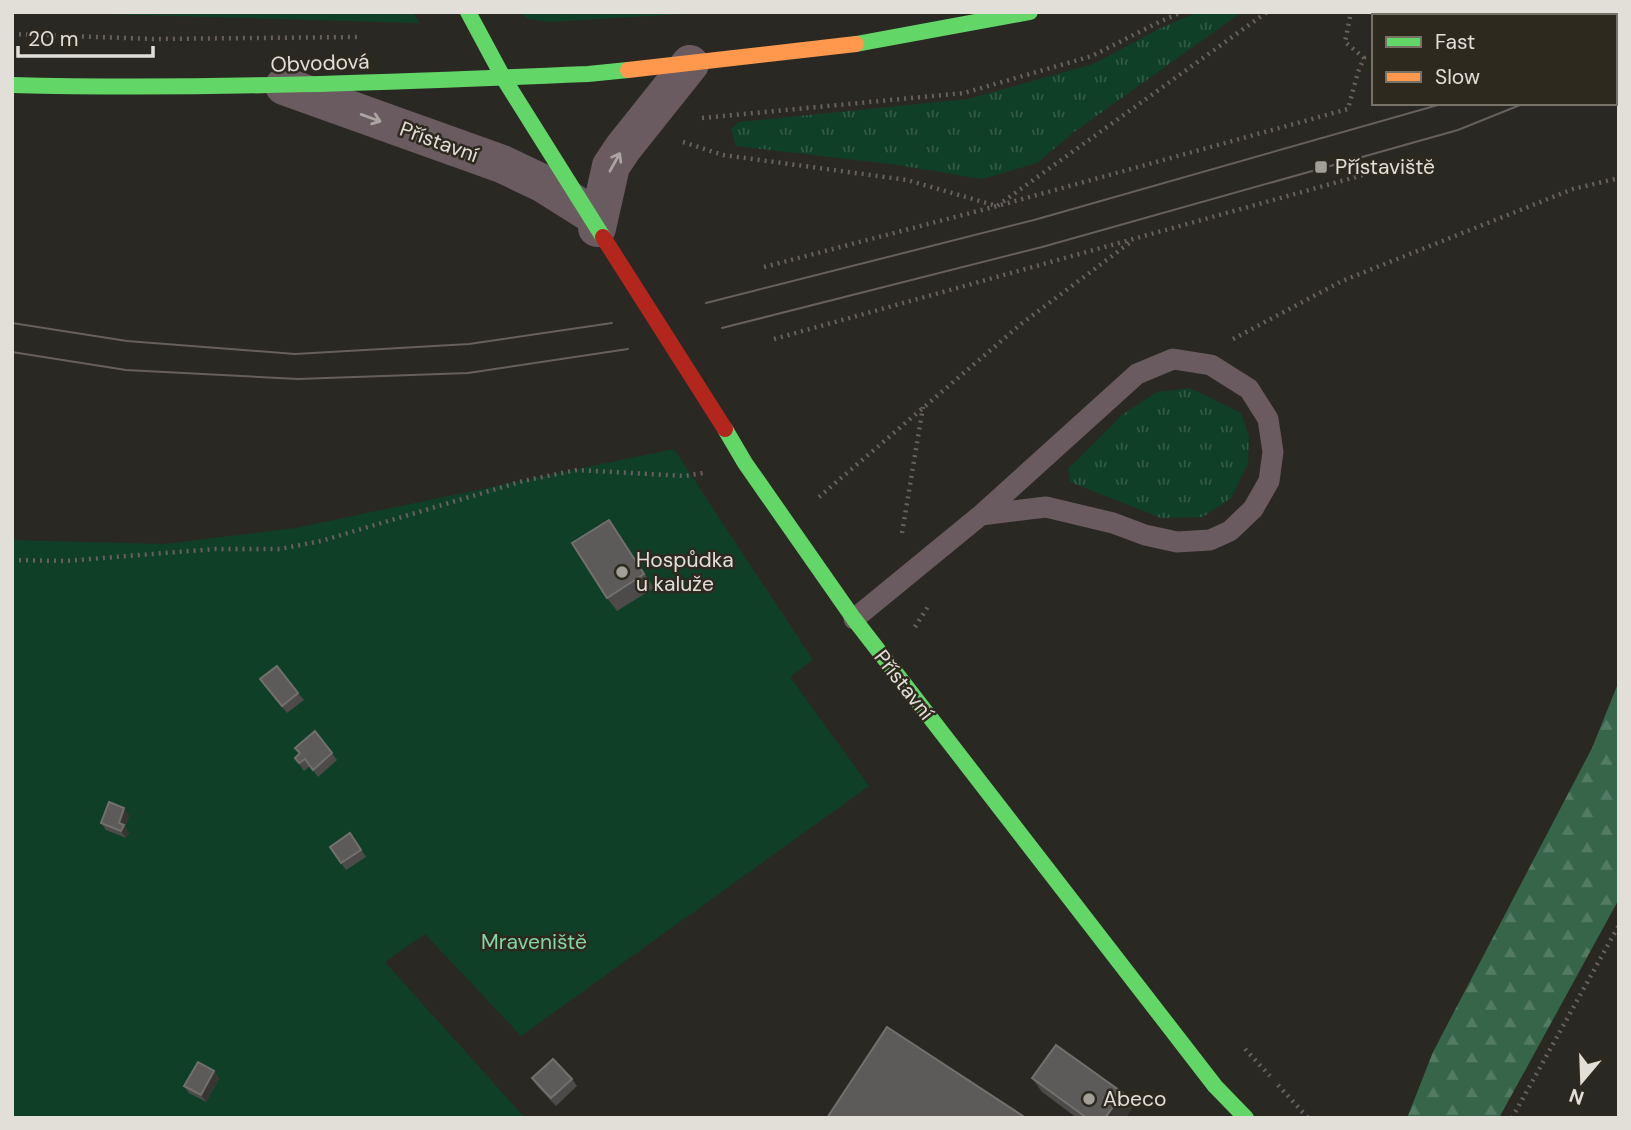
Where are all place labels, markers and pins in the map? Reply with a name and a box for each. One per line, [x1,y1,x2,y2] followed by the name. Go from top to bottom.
[1335,153,1435,181] place label: Přístaviště
[1313,159,1329,175] marker: Přístaviště
[636,546,734,598] place label: Hospůdka u kaluže
[614,564,630,580] marker: Hospůdka u kaluže
[1103,1085,1166,1113] place label: Abeco
[1081,1091,1097,1107] marker: Abeco

